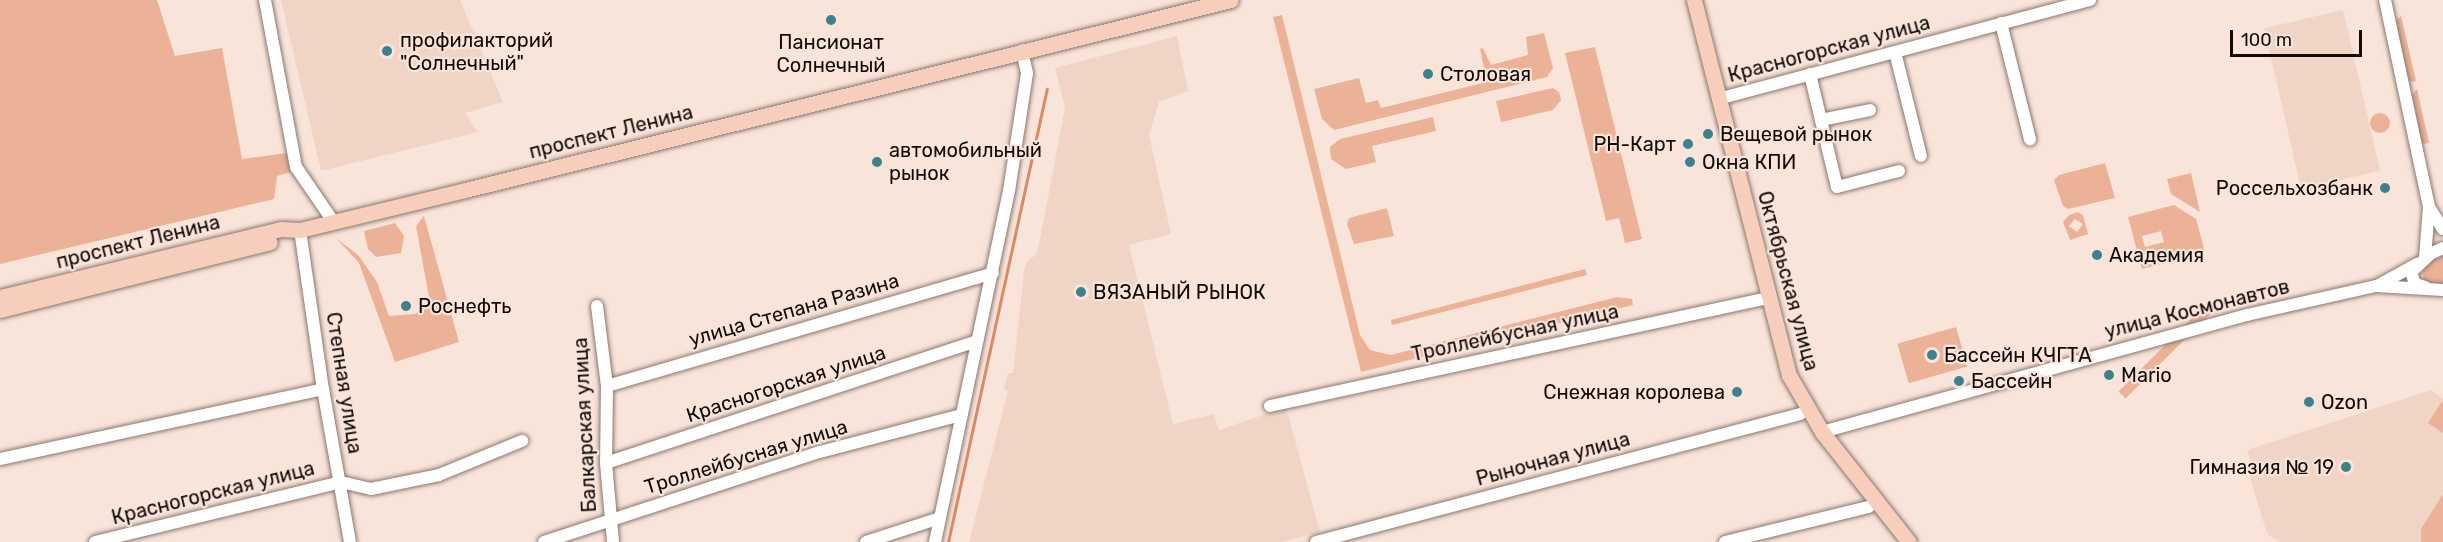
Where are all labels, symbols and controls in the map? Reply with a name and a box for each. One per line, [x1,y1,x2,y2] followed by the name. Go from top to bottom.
[1725,10,1933,88] street label: Красногорская улица
[824,13,838,27] marker: Пансионат Солнечный
[2233,18,2365,56] scale bar
[400,28,553,75] place label: профилакторий "Солнечный"
[2241,29,2292,51] text: 100 m
[776,30,886,77] place label: Пансионат Солнечный
[378,42,396,60] marker: профилакторий "Солнечный"
[1440,62,1531,86] place label: Столовая
[1421,67,1435,81] marker: Столовая
[527,100,695,164] street label: проспект Ленина
[1720,122,1872,146] place label: Вещевой рынок
[1701,127,1715,141] marker: Вещевой рынок
[1593,132,1676,156] place label: РН-Карт
[1681,137,1695,151] marker: РН-Карт
[889,138,1042,185] place label: автомобильный рынок
[1702,150,1796,174] place label: Окна КПИ
[870,155,884,169] marker: автомобильный рынок
[1683,155,1697,169] marker: Окна КПИ
[2216,176,2373,200] place label: Россельхозбанк
[2378,181,2392,195] marker: Россельхозбанк
[1752,189,1824,373] street label: Октябрьская улица
[54,210,222,274] street label: проспект Ленина
[2109,243,2204,267] place label: Академия
[2090,248,2104,262] marker: Академия
[686,268,902,352] street label: улица Степана Разина
[2102,274,2292,344] street label: улица Космонавтов
[1093,280,1266,304] place label: ВЯЗАНЫЙ РЫНОК
[1074,285,1088,299] marker: ВЯЗАНЫЙ РЫНОК
[418,294,511,318] place label: Роснефть
[399,299,413,313] marker: Роснефть
[1409,299,1621,367] street label: Троллейбусная улица
[321,310,367,456] street label: Степная улица
[568,337,602,513] street label: Балкарская улица
[683,340,889,428] street label: Красногорская улица
[1944,343,2092,367] place label: Бассейн КЧГТА
[1925,348,1939,362] marker: Бассейн КЧГТА
[2121,363,2172,387] place label: Mario
[2102,368,2116,382] marker: Mario
[1971,369,2052,393] place label: Бассейн
[1952,374,1966,388] marker: Бассейн
[1543,380,1725,404] place label: Снежная королева
[1730,385,1744,399] marker: Снежная королева
[2321,390,2368,414] place label: Ozon
[2302,395,2316,409] marker: Ozon
[642,415,850,499] street label: Троллейбусная улица
[1473,427,1633,491] street label: Рыночная улица
[2190,455,2334,479] place label: Гимназия № 19
[109,456,317,530] street label: Красногорская улица
[2339,460,2353,474] marker: Гимназия № 19

